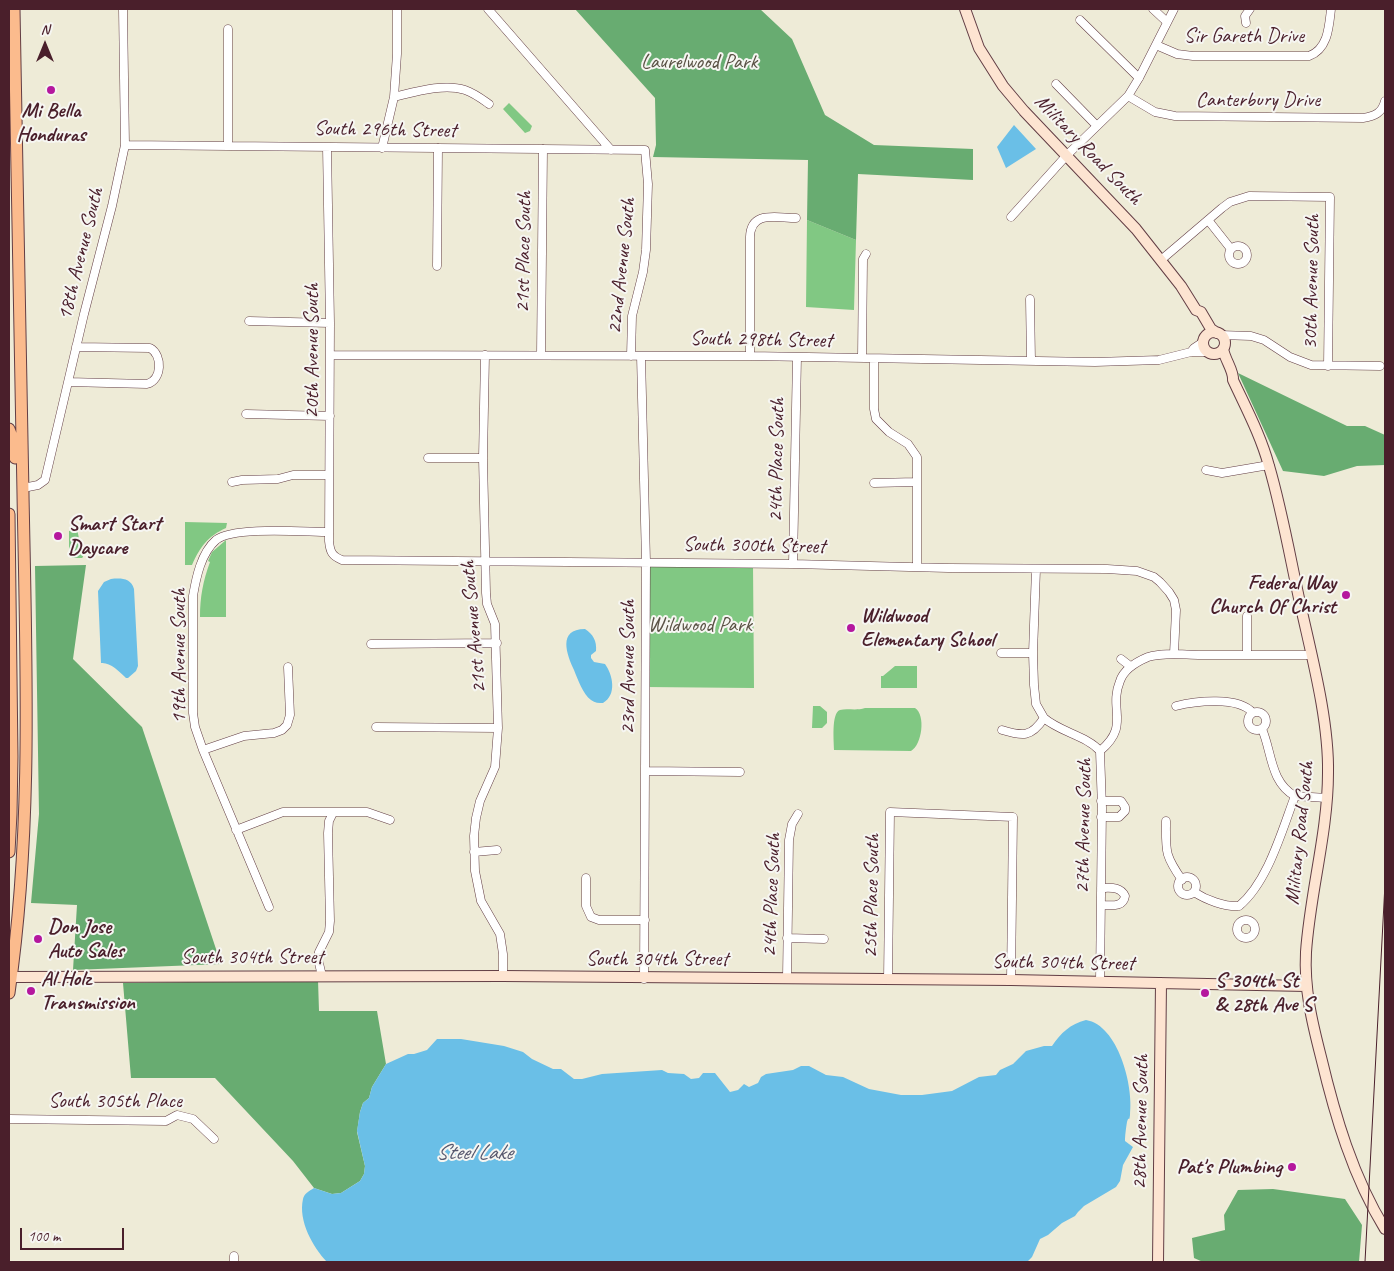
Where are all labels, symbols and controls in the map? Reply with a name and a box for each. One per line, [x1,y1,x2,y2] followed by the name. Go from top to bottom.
[20,20,70,70] north arrow
[41,21,49,38] text: N
[1184,23,1304,49] street label: Sir Gareth Drive
[641,49,757,75] park label: Laurelwood Park
[45,84,57,96] marker: Mi Bella Honduras
[1196,87,1320,113] street label: Canterbury Drive
[1029,89,1147,211] street label: Military Road South
[16,98,86,148] place label: Mi Bella Honduras
[314,116,456,144] street label: South 296th Street
[52,185,110,323] street label: 18th Avenue South
[510,191,538,313] street label: 21st Place South
[602,197,642,335] street label: 22nd Avenue South
[1298,214,1326,350] street label: 30th Avenue South
[299,283,325,419] street label: 20th Avenue South
[690,326,832,354] street label: South 298th Street
[763,398,791,522] street label: 24th Place South
[68,511,161,561] place label: Smart Start Daycare
[52,530,64,542] marker: Smart Start Daycare
[683,532,825,560] street label: South 300th Street
[456,560,492,694] street label: 21st Avenue South
[1209,570,1336,620] place label: Federal Way Church Of Christ
[166,588,192,724] street label: 19th Avenue South
[1340,589,1352,601] marker: Federal Way Church Of Christ
[615,600,641,734] street label: 23rd Avenue South
[861,603,994,653] place label: Wildwood Elementary School
[648,612,752,638] park label: Wildwood Park
[845,622,857,634] marker: Wildwood Elementary School
[1070,758,1098,894] street label: 27th Avenue South
[1280,760,1320,906] street label: Military Road South
[757,833,787,957] street label: 24th Place South
[858,834,886,958] street label: 25th Place South
[48,914,124,964] place label: Don Jose Auto Sales
[32,933,44,945] marker: Don Jose Auto Sales
[181,944,323,970] street label: South 304th Street
[586,946,728,972] street label: South 304th Street
[992,949,1134,977] street label: South 304th Street
[41,966,135,1016] place label: Al Holz Transmission
[1215,968,1313,1018] place label: S 304th St & 28th Ave S
[25,985,37,997] marker: Al Holz Transmission
[1199,987,1211,999] marker: S 304th St & 28th Ave S
[1127,1054,1155,1190] street label: 28th Avenue South
[48,1088,182,1114] street label: South 305th Place
[436,1140,512,1166] water label: Steel Lake
[1177,1154,1282,1180] place label: Pat's Plumbing
[1286,1161,1298,1173] marker: Pat's Plumbing
[22,1218,126,1250] scale bar
[28,1227,60,1246] text: 100 m

